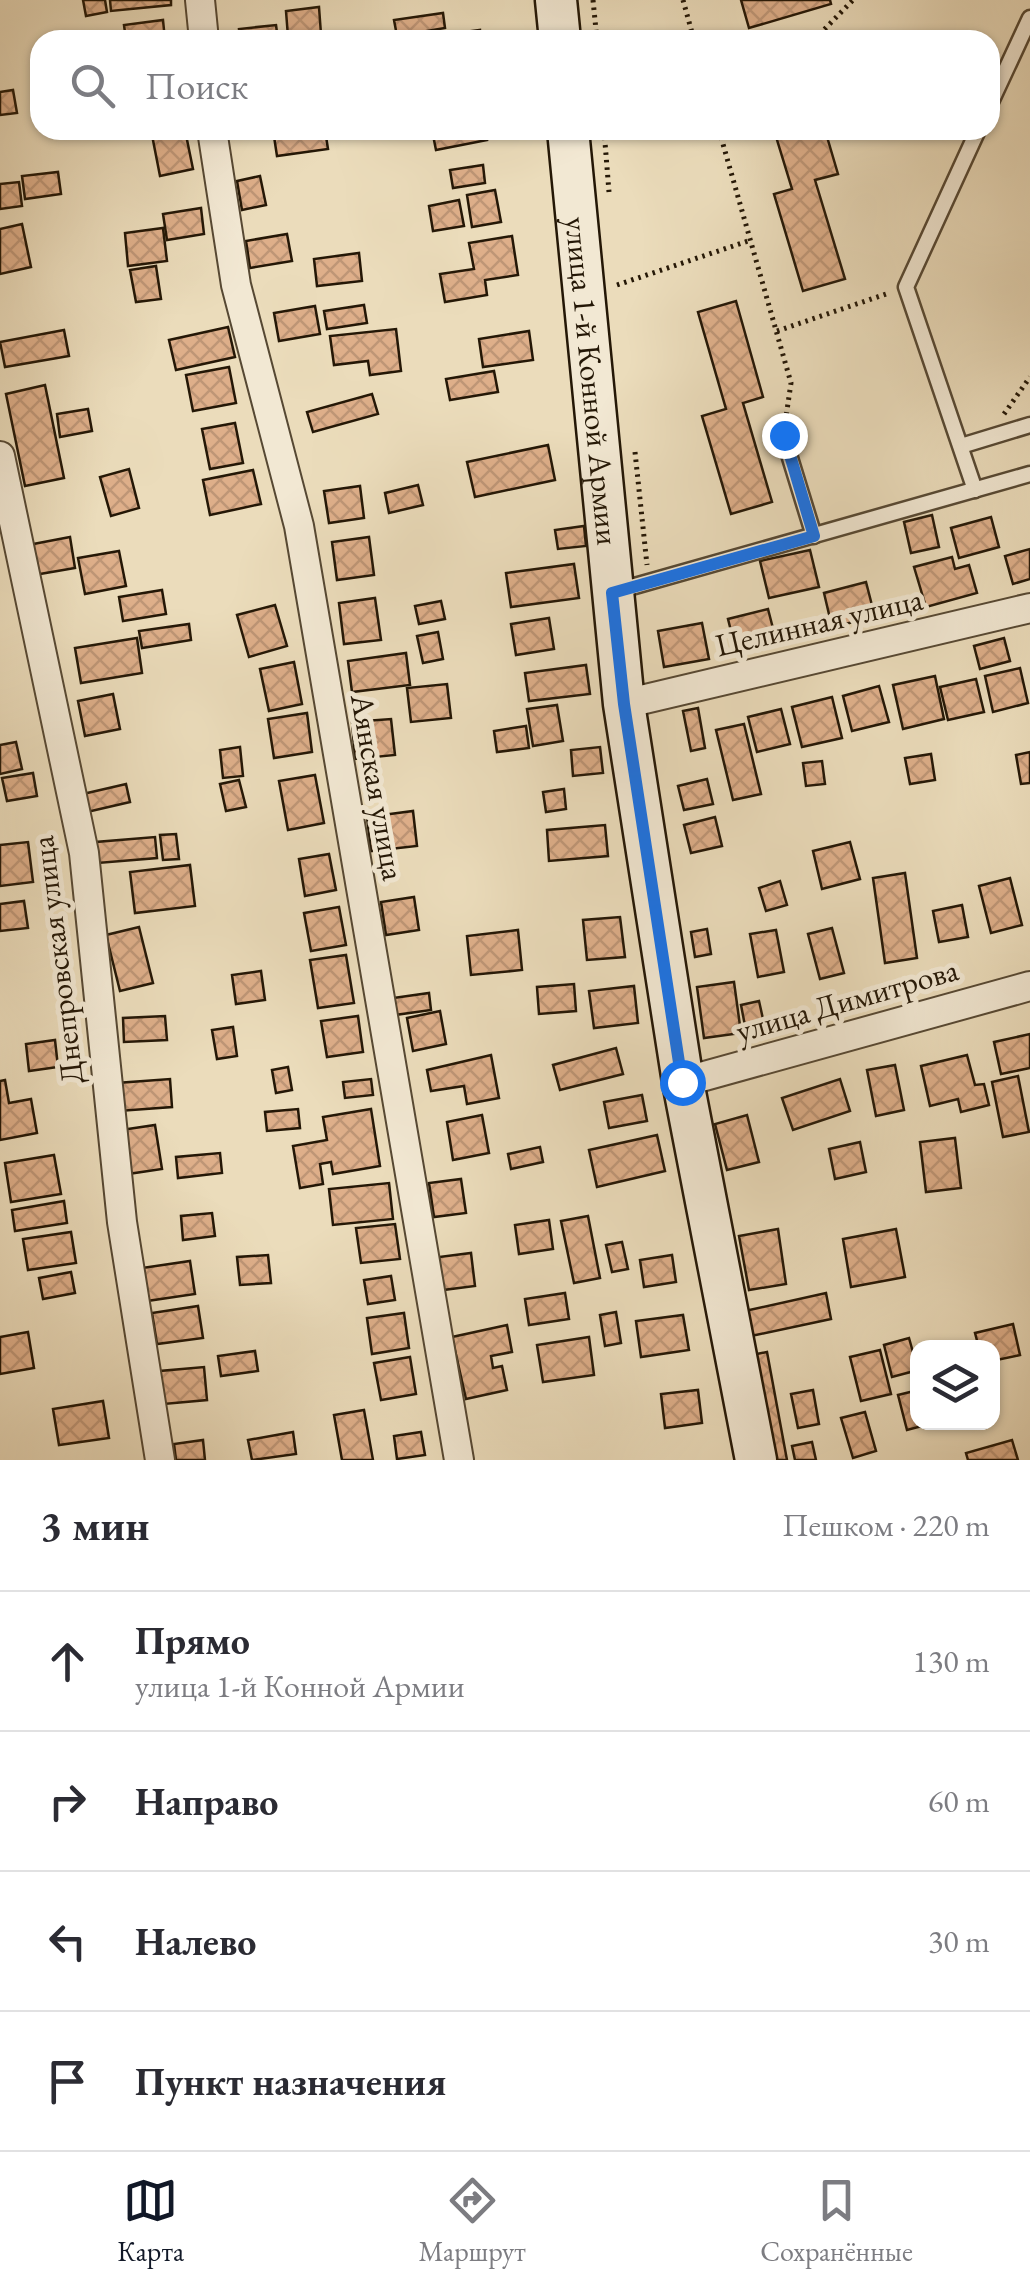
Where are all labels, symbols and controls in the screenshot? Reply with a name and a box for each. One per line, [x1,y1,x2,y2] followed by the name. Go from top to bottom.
[30,30,1000,140] search box
[65,58,120,113] icon: search
[145,61,248,110] text: Поиск
[556,215,629,547] street label: улица 1-й Конной Армии
[762,413,808,459] route end
[711,578,927,666] street label: Целинная улица
[341,689,415,884] street label: Аянская улица
[21,833,93,1086] street label: Днепровская улица
[731,948,963,1052] street label: улица Димитрова
[660,1060,706,1106] route start
[910,1340,1000,1430] map controls
[910,1340,1000,1430] button: layers
[40,1498,149,1553] text: 3 мин
[782,1504,990,1546] text: Пешком · 220 m
[135,1616,250,1665] text: Прямо
[40,1634,95,1689] icon: ahead
[913,1640,990,1682] text: 130 m
[135,1665,465,1707] text: улица 1-й Конной Армии
[40,1774,95,1829] icon: right
[135,1777,278,1826] text: Направо
[928,1780,990,1822] text: 60 m
[40,1914,95,1969] icon: left
[135,1917,256,1966] text: Налево
[928,1920,990,1962] text: 30 m
[40,2054,95,2109] icon: arrive
[135,2057,446,2106] text: Пункт назначения
[117,2173,184,2269] tab: Карта
[418,2173,526,2269] tab: Маршрут
[760,2173,913,2269] tab: Сохранённые

